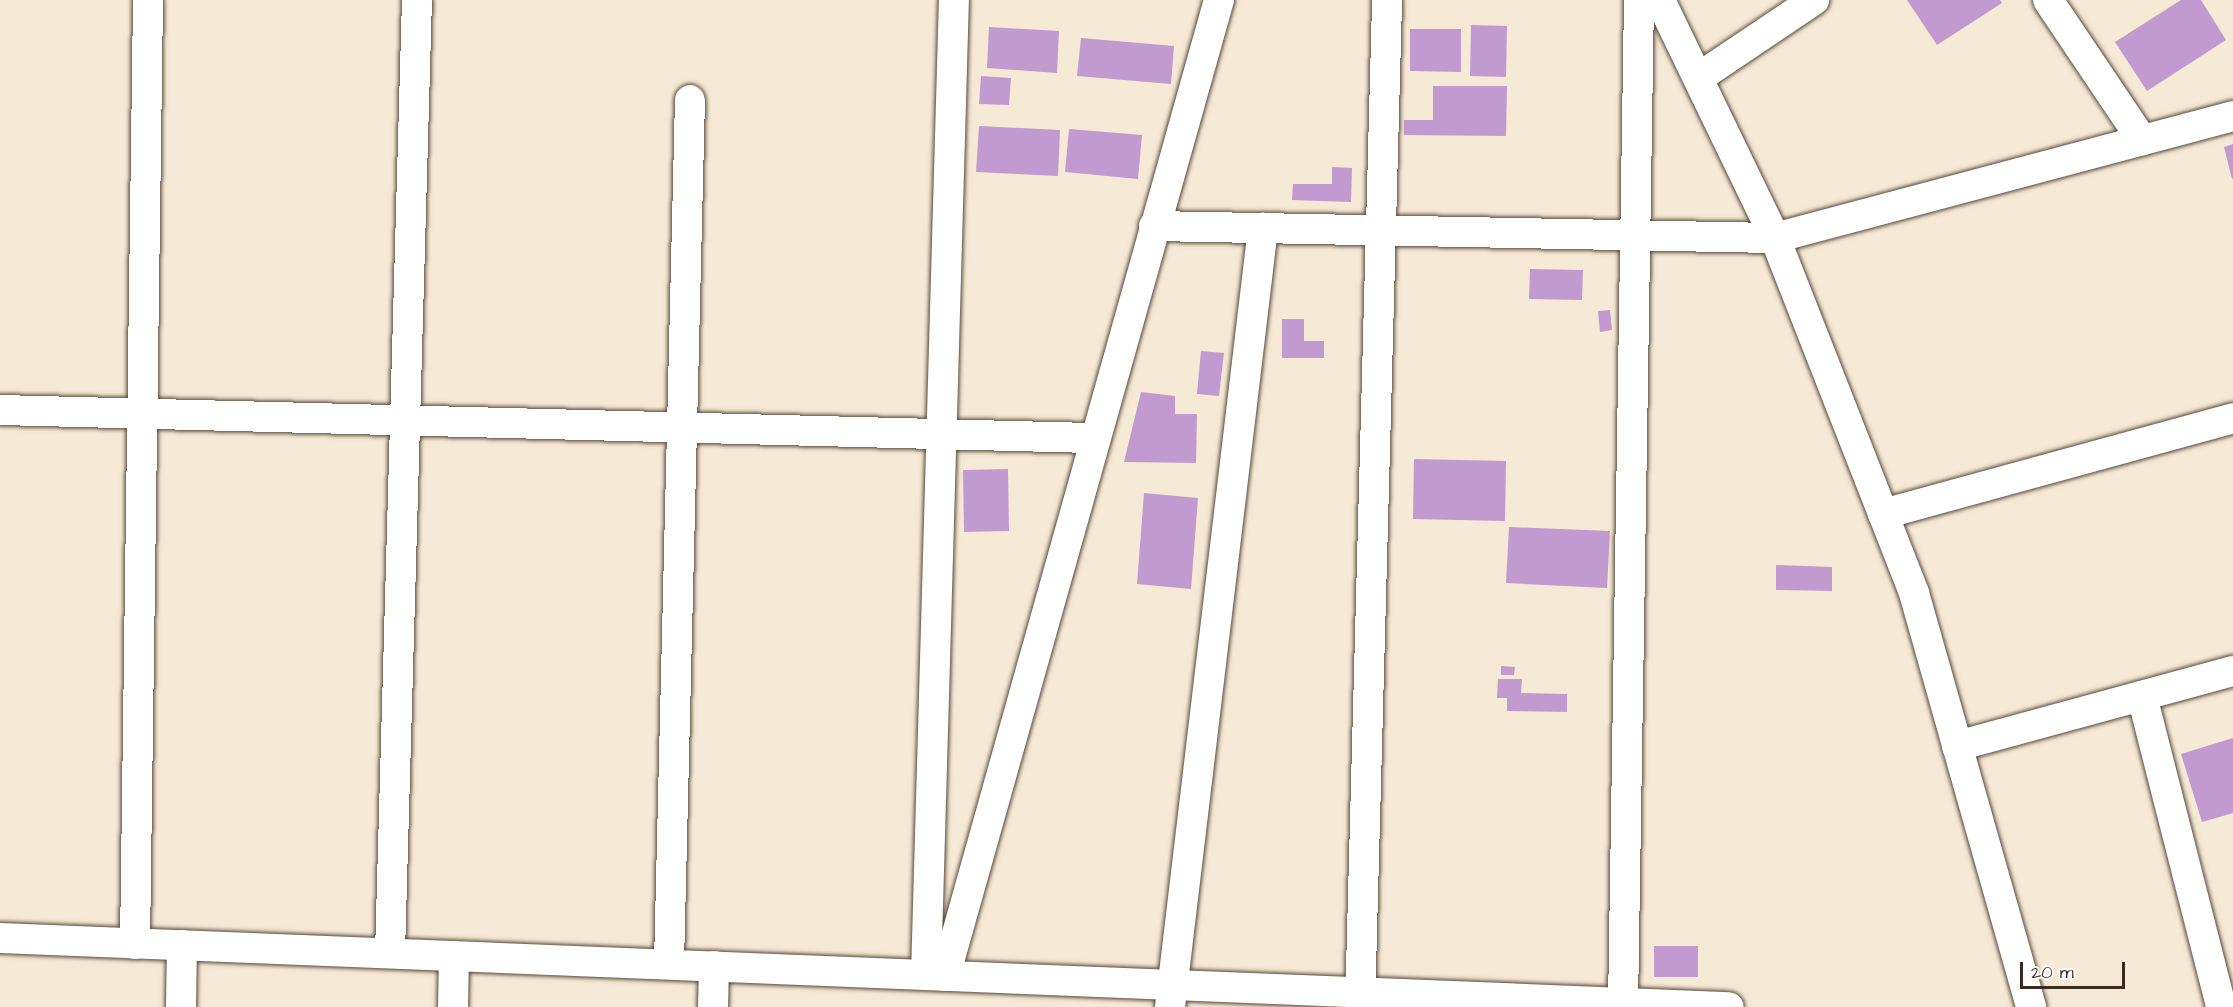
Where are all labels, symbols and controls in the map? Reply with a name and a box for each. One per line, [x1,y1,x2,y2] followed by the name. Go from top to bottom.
[2023,950,2128,988] scale bar
[2031,960,2074,985] text: 20 m

